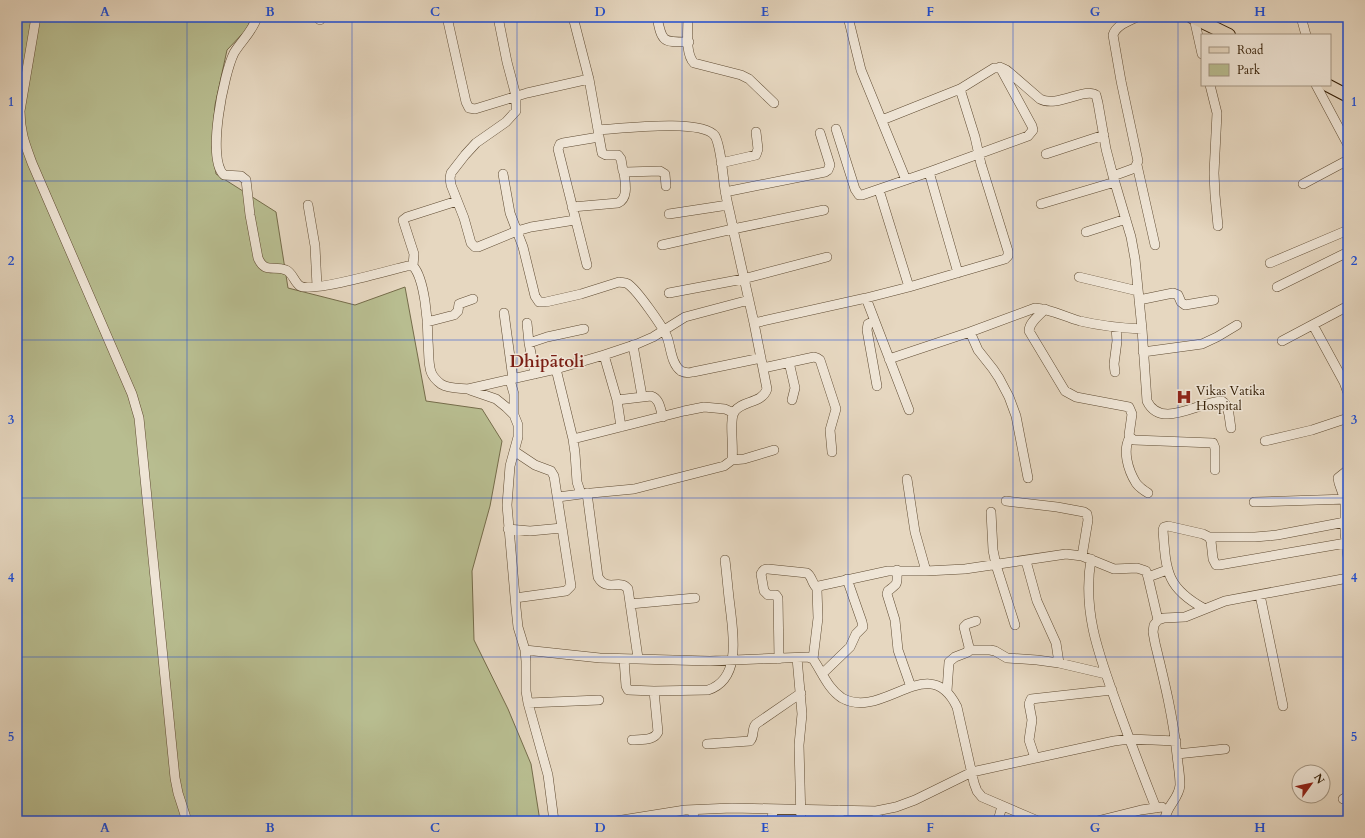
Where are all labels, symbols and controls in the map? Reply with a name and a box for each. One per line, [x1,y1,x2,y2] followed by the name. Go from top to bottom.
[100,3,110,21] text: A
[265,3,275,21] text: B
[430,3,440,21] text: C
[594,3,606,21] text: D
[761,3,769,21] text: E
[926,3,934,21] text: F
[1090,3,1101,21] text: G
[1254,3,1266,21] text: H
[1201,34,1331,86] legend
[1237,42,1264,58] text: Road
[1237,62,1261,78] text: Park
[8,93,14,111] text: 1
[1351,93,1357,111] text: 1
[8,252,15,270] text: 2
[1351,252,1358,270] text: 2
[510,350,585,373] district label: Dhipātoli
[1196,382,1266,415] place label: Vikas Vatika Hospital
[1175,388,1193,406] hospital icon: Vikas Vatika Hospital
[8,411,15,429] text: 3
[1351,411,1358,429] text: 3
[8,569,15,587] text: 4
[1351,569,1358,587] text: 4
[8,728,14,746] text: 5
[1351,728,1357,746] text: 5
[1291,764,1331,804] north arrow
[1310,771,1328,787] text: N
[100,819,110,837] text: A
[265,819,275,837] text: B
[430,819,440,837] text: C
[594,819,606,837] text: D
[761,819,769,837] text: E
[926,819,934,837] text: F
[1090,819,1101,837] text: G
[1254,819,1266,837] text: H

